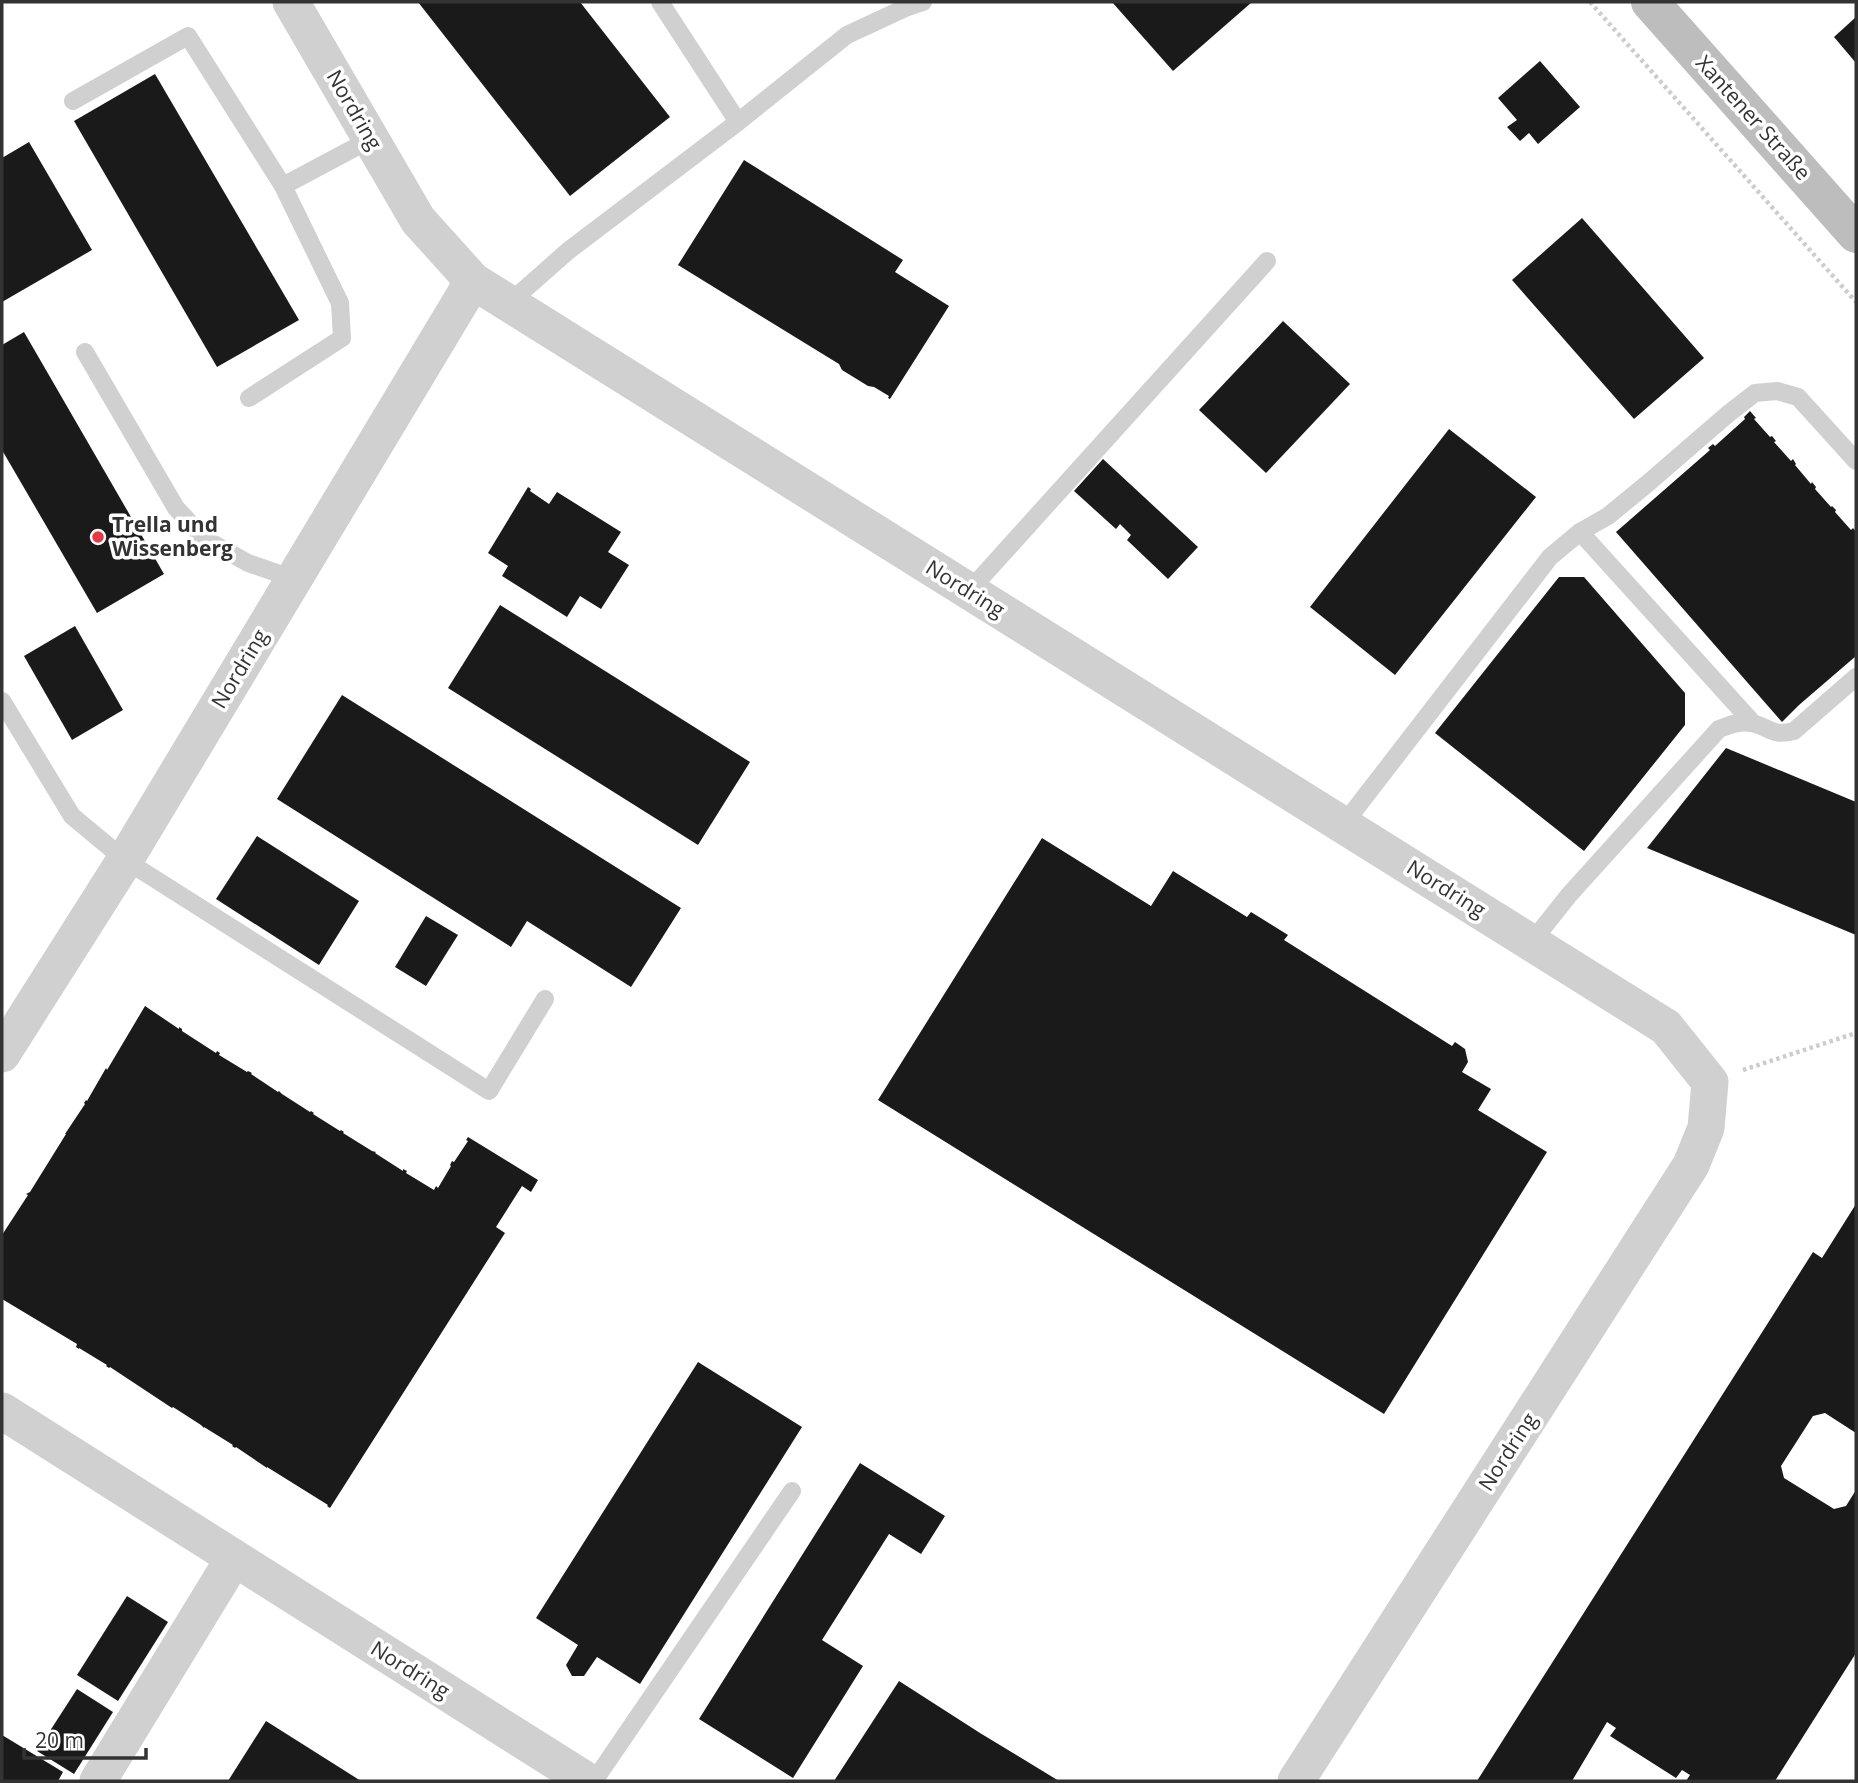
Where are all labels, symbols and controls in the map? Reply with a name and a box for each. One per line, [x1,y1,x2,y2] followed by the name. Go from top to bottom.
[1690,49,1817,186] street label: Xantener Straße
[321,64,389,155] street label: Nordring
[112,510,233,562] place label: Trella und Wissenberg
[90,529,106,545] marker: Trella und Wissenberg
[921,553,1010,623] street label: Nordring
[204,624,274,713] street label: Nordring
[1402,853,1491,923] street label: Nordring
[1471,1407,1543,1496] street label: Nordring
[366,1634,455,1704] street label: Nordring
[24,1716,147,1760] scale bar
[35,1726,84,1754] text: 20 m

